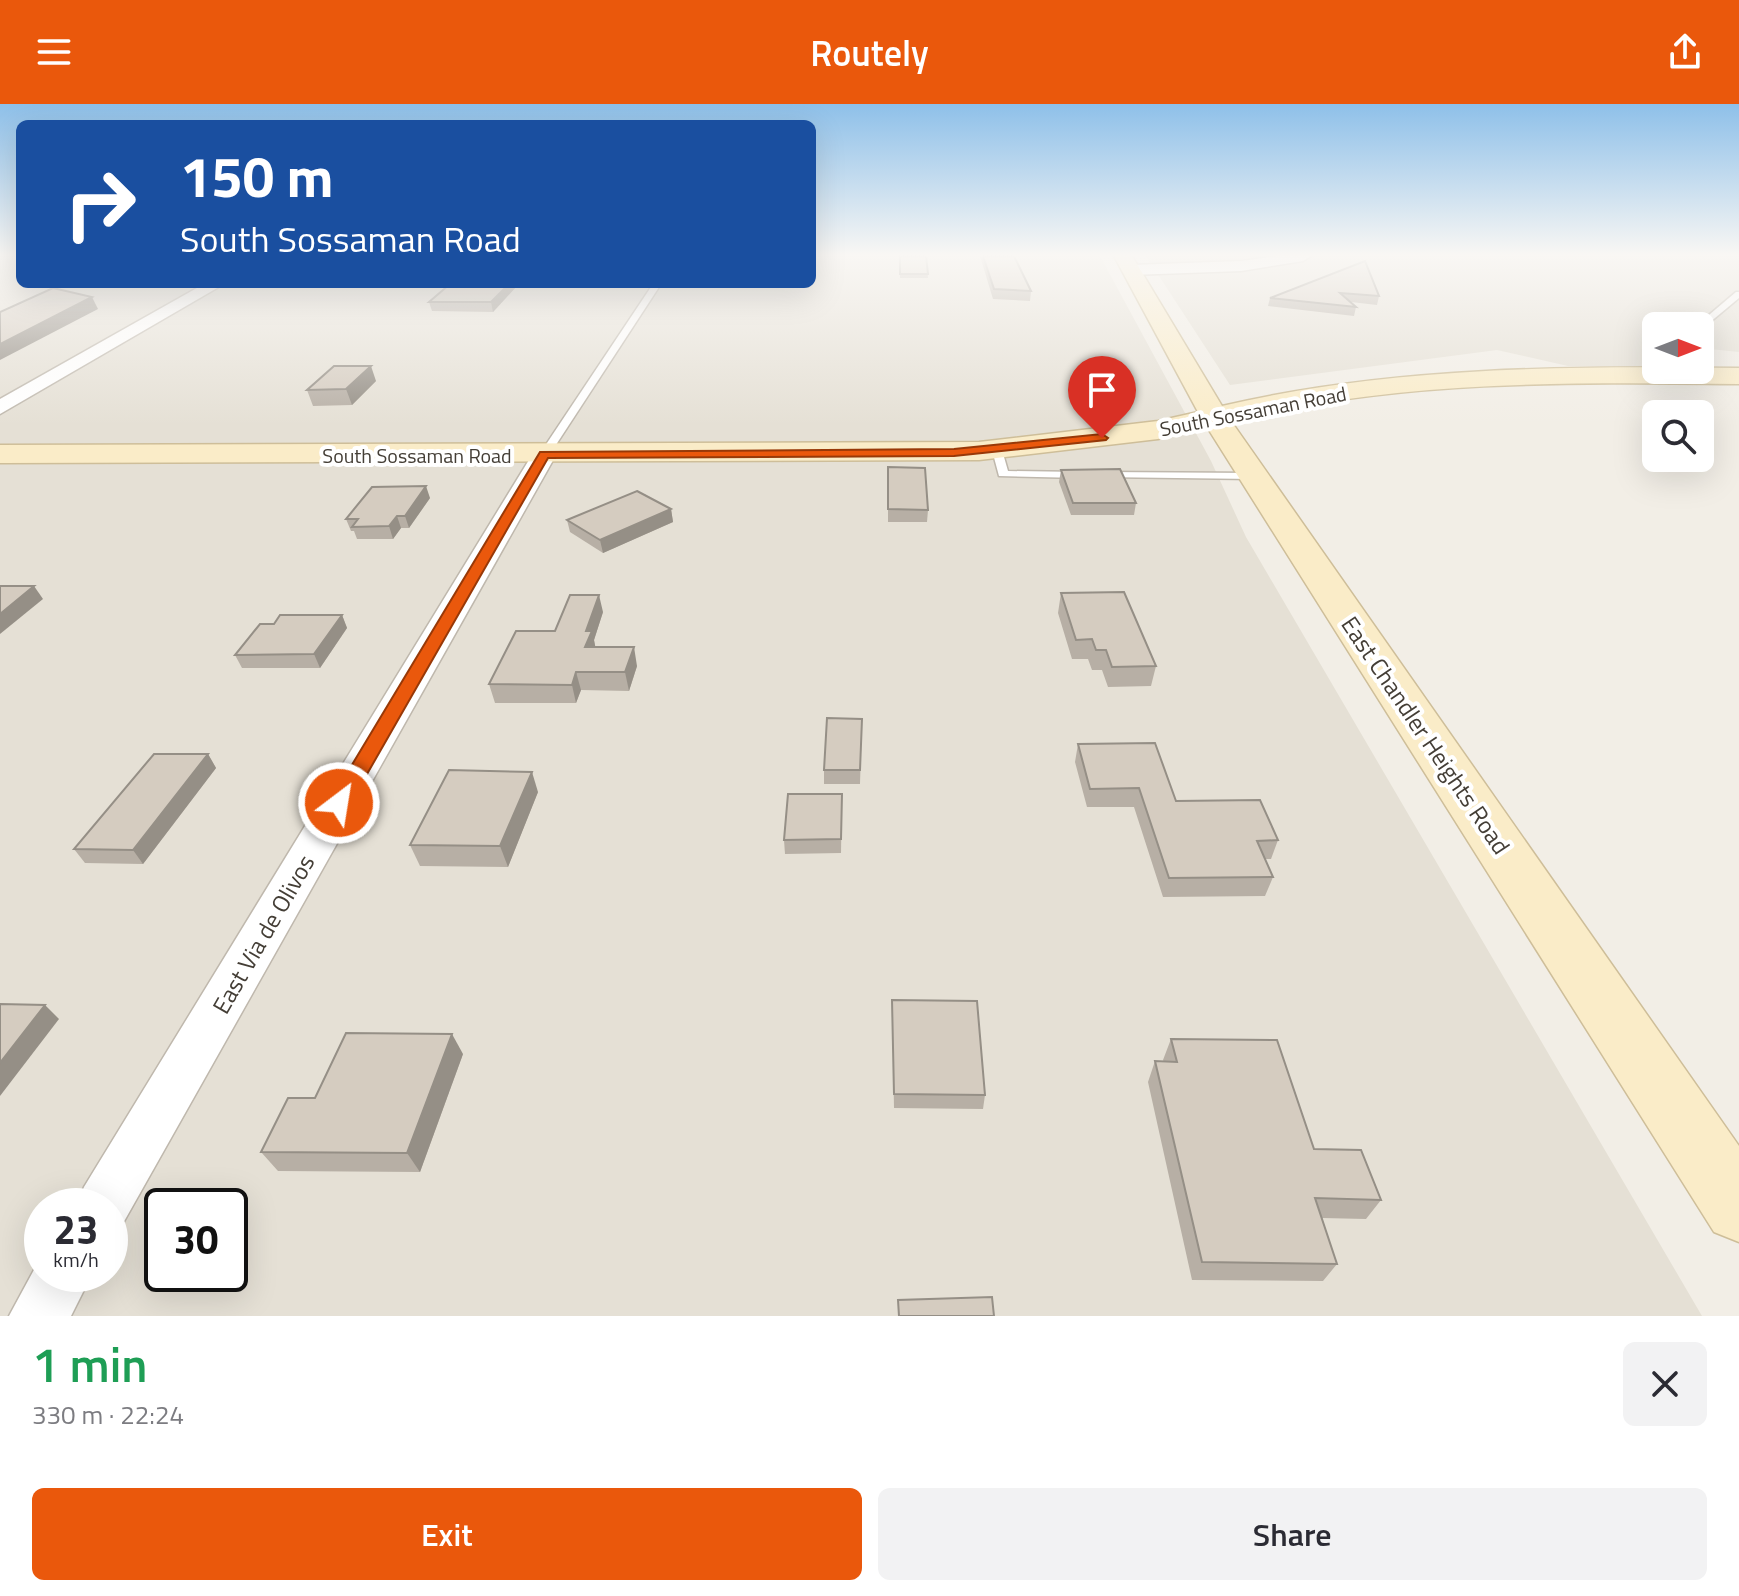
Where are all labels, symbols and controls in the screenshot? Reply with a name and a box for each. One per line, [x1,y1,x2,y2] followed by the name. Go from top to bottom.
[810,25,929,80] text: Routely
[32,30,76,74] icon: menu
[1663,30,1707,74] icon: share
[180,134,333,219] text: 150 m
[48,152,152,256] icon: right
[180,211,521,266] text: South Sossaman Road
[1642,312,1714,384] north arrow
[1642,312,1714,472] map controls
[1068,356,1136,438] pin
[1080,368,1124,412] icon: arrive
[1157,378,1349,444] street label: South Sossaman Road
[1642,400,1714,472] button: search
[322,440,512,471] street label: South Sossaman Road
[1333,609,1519,861] street label: East Chandler Heights Road
[297,761,381,845] position arrow
[203,848,323,1020] street label: East Via de Olivos
[144,1188,248,1292] speed limit sign: 30
[54,1199,98,1260] text: 23
[53,1244,99,1275] text: km/h
[32,1328,147,1401] text: 1 min
[1623,1342,1707,1426] button: close
[32,1395,184,1434] text: 330 m · 22:24
[32,1488,862,1580] button: Exit
[878,1488,1707,1580] button: Share

